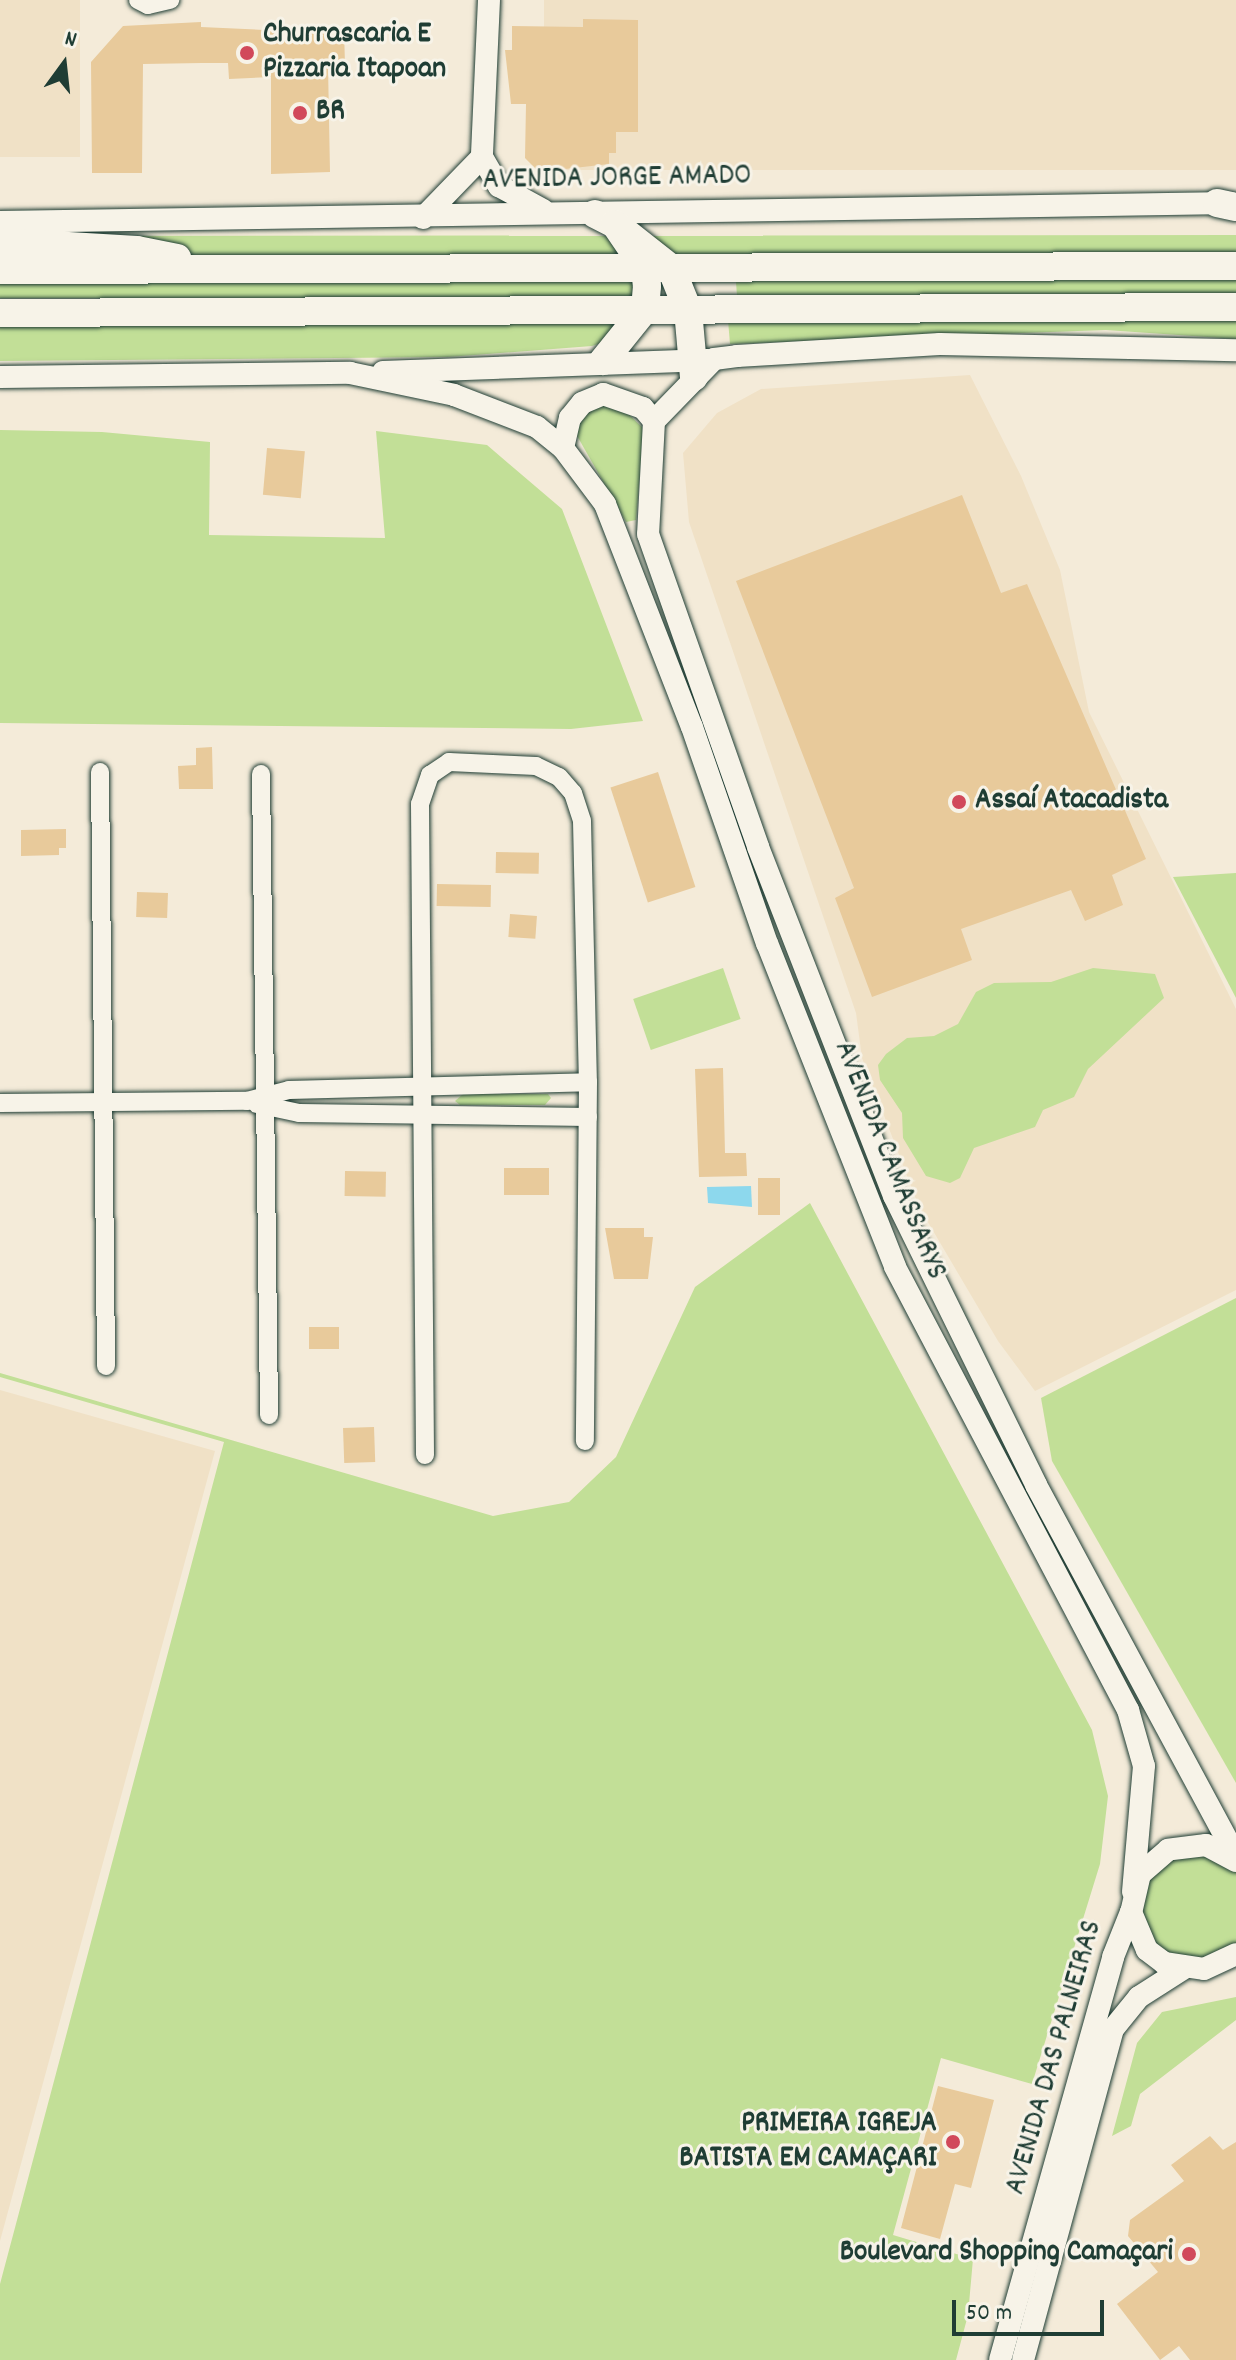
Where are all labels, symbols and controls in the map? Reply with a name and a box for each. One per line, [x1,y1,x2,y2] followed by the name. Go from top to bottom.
[263,18,446,88] place label: Churrascaria E Pizzaria Itapoan
[24,24,104,104] north arrow
[61,24,80,57] text: N
[238,44,256,62] marker: Churrascaria E Pizzaria Itapoan
[316,95,345,131] place label: BR
[291,104,309,122] marker: BR
[482,160,752,200] street label: AVENIDA JORGE AMADO
[975,784,1168,820] place label: Assaí Atacadista
[950,793,968,811] marker: Assaí Atacadista
[824,1036,952,1286] street label: AVENIDA CAMASSARYS
[1000,1917,1112,2199] street label: AVENIDA DAS PALNEIRAS
[679,2107,937,2178] place label: PRIMEIRA IGREJA BATISTA EM CAMAÇARI
[944,2133,962,2151] marker: PRIMEIRA IGREJA BATISTA EM CAMAÇARI
[840,2236,1173,2272] place label: Boulevard Shopping Camaçari
[1180,2245,1198,2263] marker: Boulevard Shopping Camaçari
[956,2284,1108,2334] scale bar
[966,2297,1012,2331] text: 50 m

